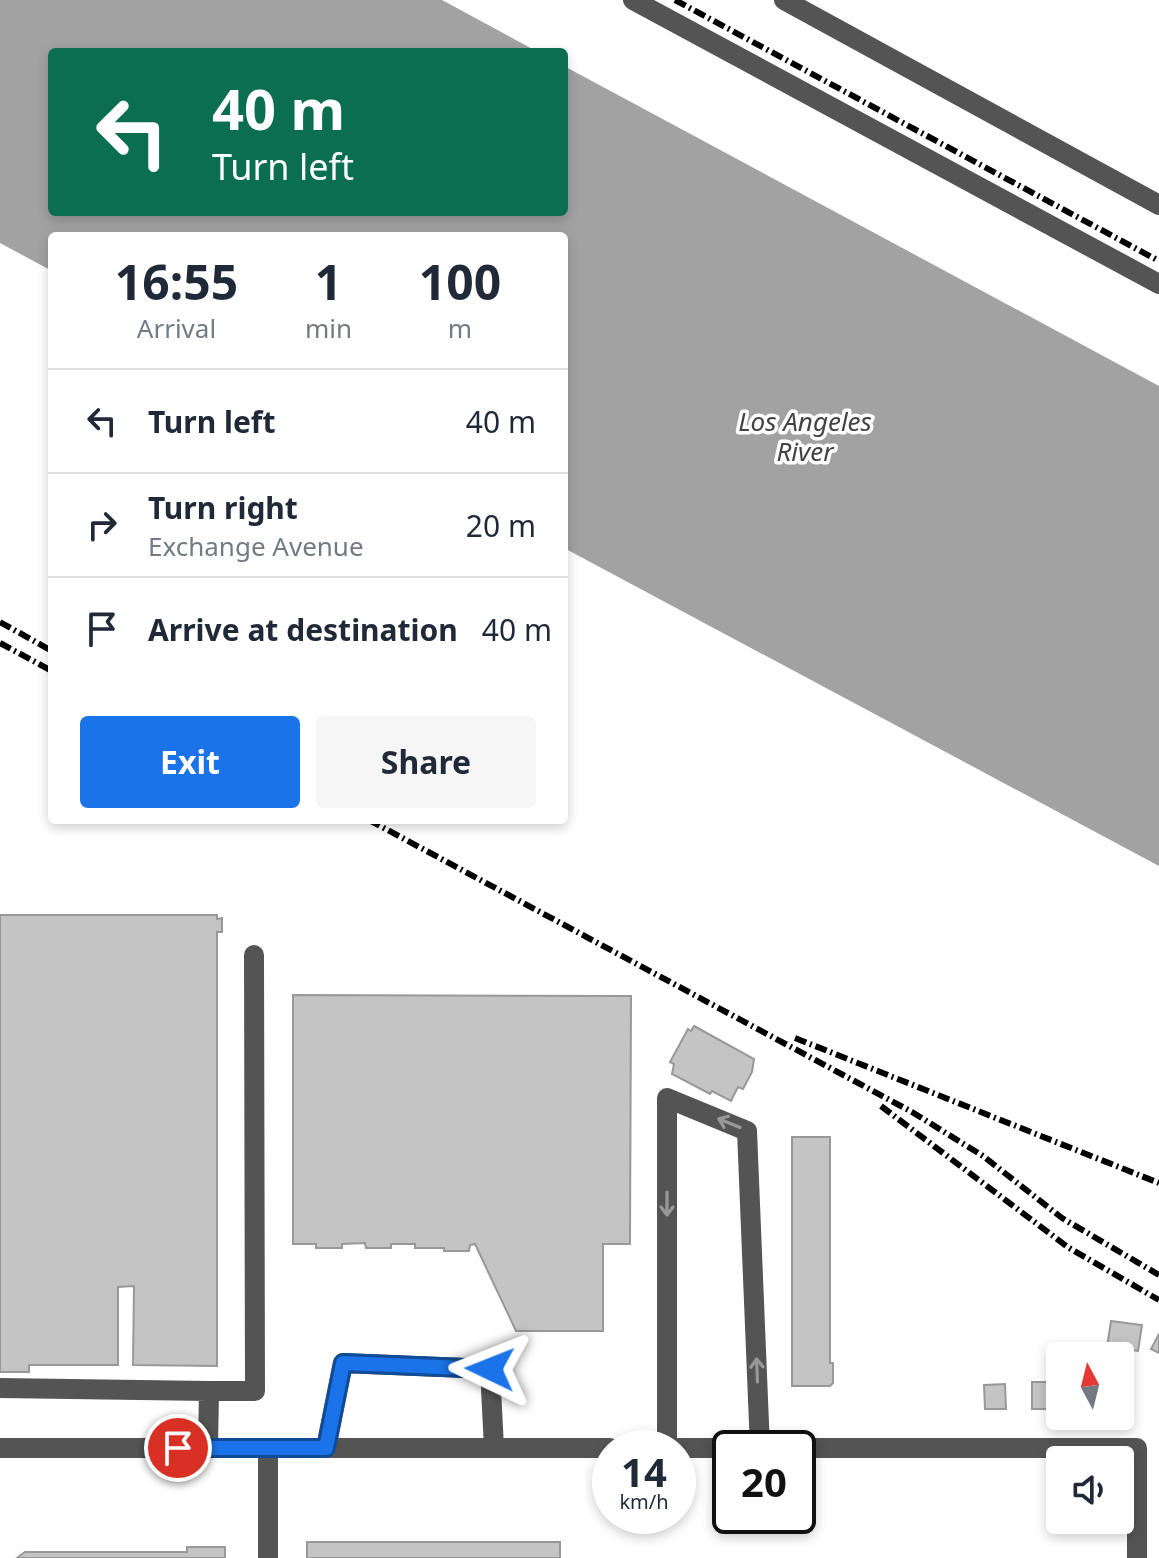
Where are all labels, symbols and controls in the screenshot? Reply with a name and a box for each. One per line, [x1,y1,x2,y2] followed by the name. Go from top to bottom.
[212,70,345,146] text: 40 m
[80,80,184,184] icon: left
[212,142,354,191] text: Turn left
[115,249,238,314] text: 16:55
[315,249,342,314] text: 1
[419,249,501,314] text: 100
[137,310,216,346] text: Arrival
[305,310,352,346] text: min
[448,310,472,346] text: m
[80,399,124,443] icon: left
[148,401,276,442] text: Turn left
[466,401,536,442] text: 40 m
[738,403,872,469] water label: Los Angeles River
[148,487,298,528] text: Turn right
[80,503,124,547] icon: right
[466,505,536,546] text: 20 m
[148,528,364,564] text: Exchange Avenue
[80,607,124,651] icon: arrive
[148,609,458,650] text: Arrive at destination
[482,609,552,650] text: 40 m
[80,716,300,808] button: Exit
[316,716,536,808] button: Share
[717,1115,741,1129] one-way arrow
[659,1190,675,1217] one-way arrow
[448,1327,532,1411] position arrow
[1046,1342,1134,1430] north arrow
[1046,1342,1134,1534] map controls
[749,1357,764,1384] one-way arrow
[144,1414,212,1482] pin
[156,1426,200,1470] icon: arrive
[712,1430,816,1534] speed limit sign: 20
[621,1444,667,1499] text: 14
[1046,1446,1134,1534] button: sound
[619,1488,669,1515] text: km/h

